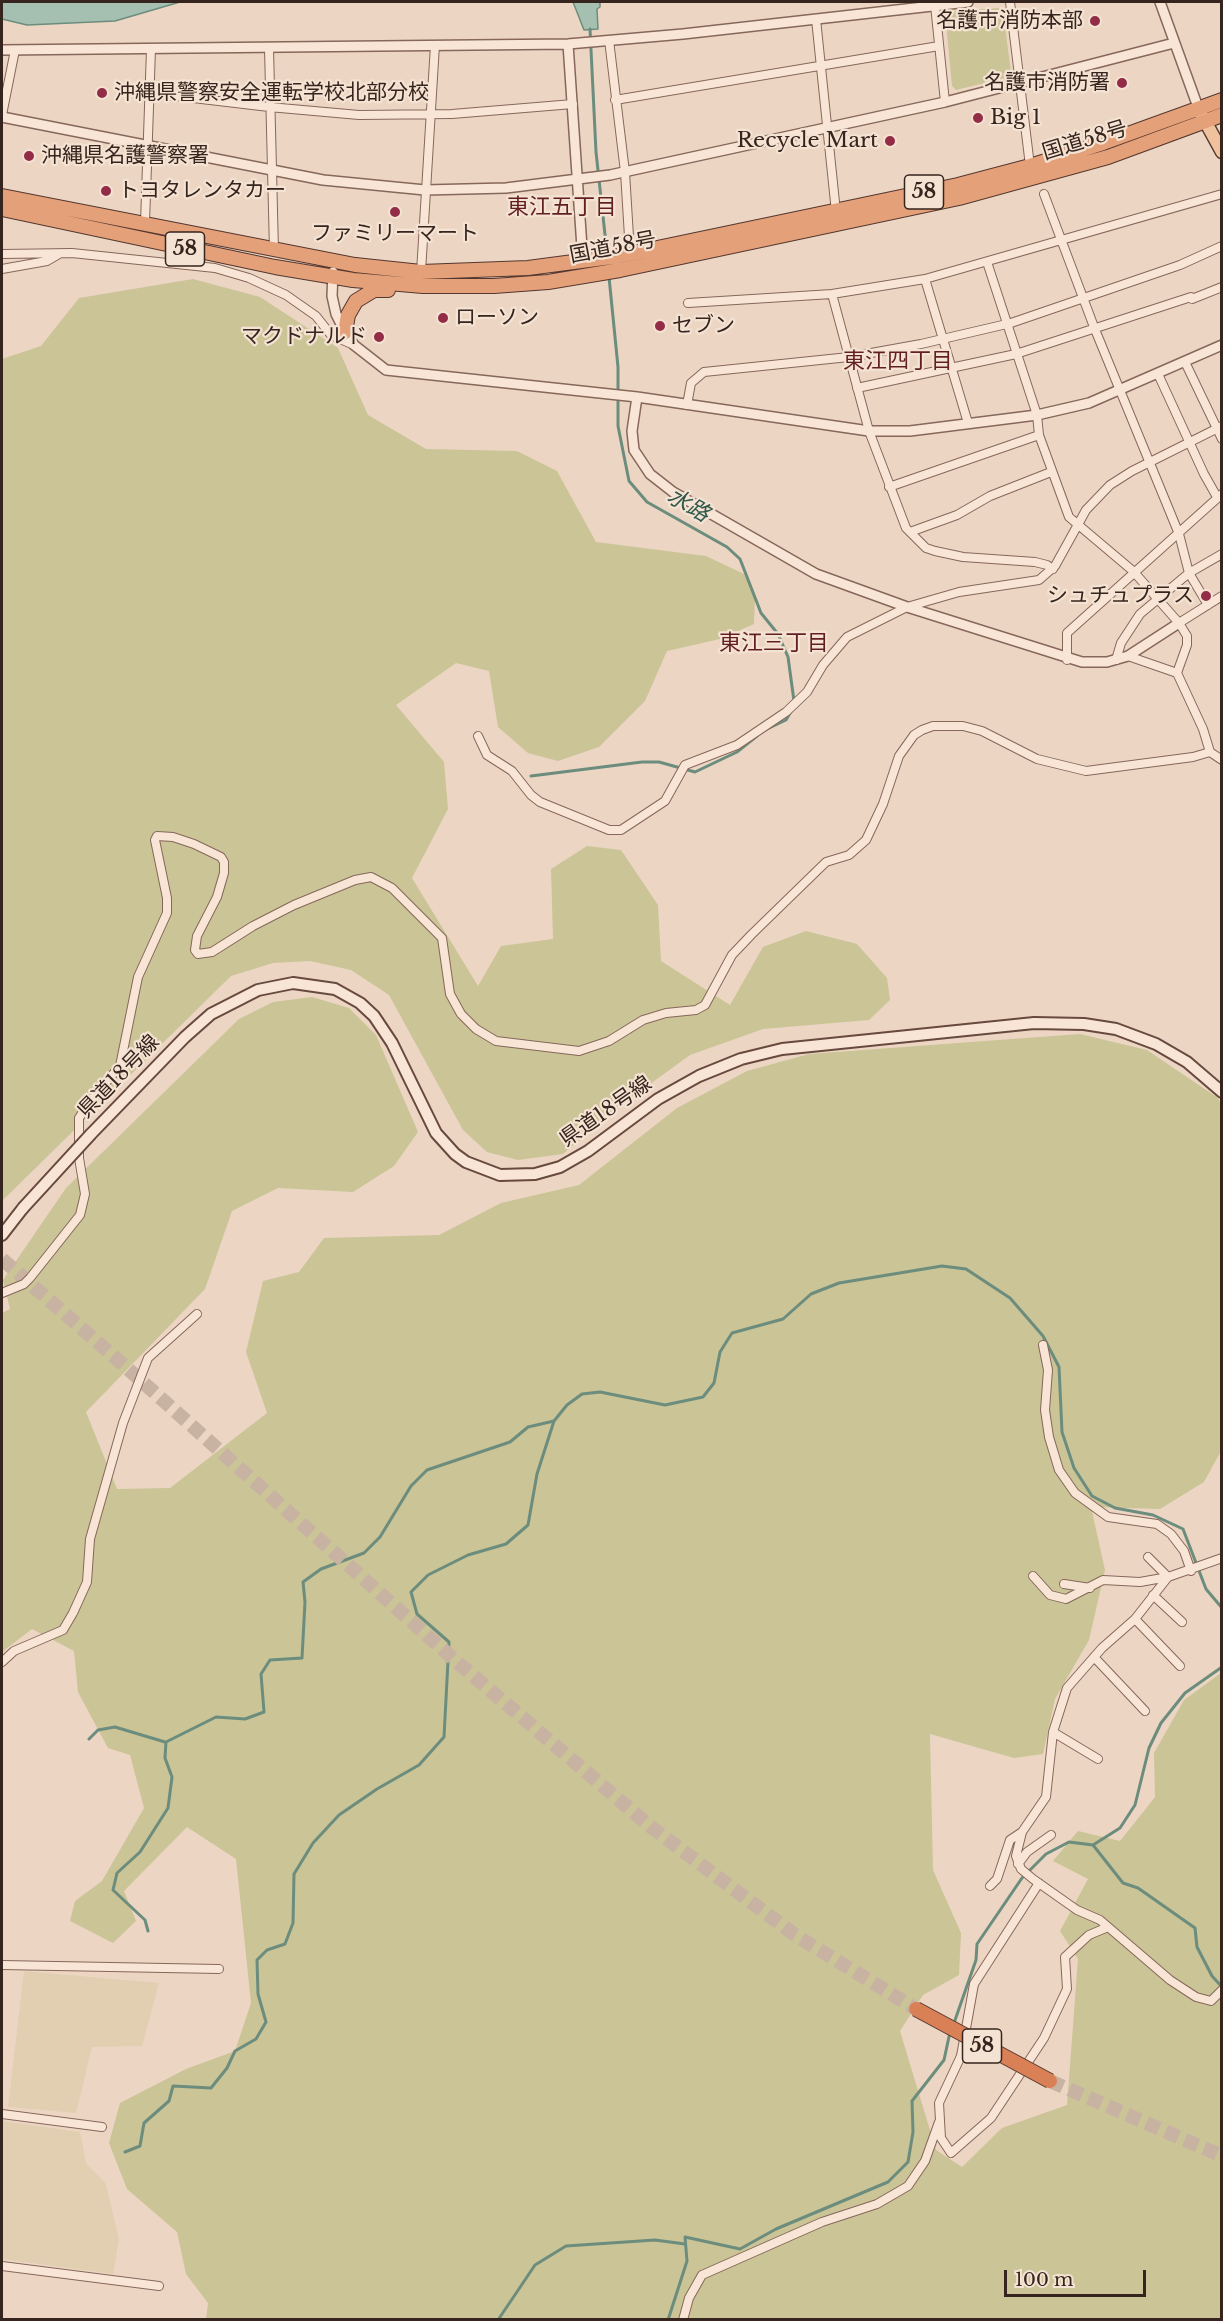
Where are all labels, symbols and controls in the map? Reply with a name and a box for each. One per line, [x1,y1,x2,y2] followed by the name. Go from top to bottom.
[936,8,1083,34] place label: 名護市消防本部
[1088,14,1102,28] marker: 名護市消防本部
[984,70,1110,96] place label: 名護市消防署
[1115,76,1129,90] marker: 名護市消防署
[114,80,429,106] place label: 沖縄県警察安全運転学校北部分校
[95,86,109,100] marker: 沖縄県警察安全運転学校北部分校
[990,105,1041,131] place label: Big 1
[971,111,985,125] marker: Big 1
[1039,116,1131,166] street label: 国道58号
[737,128,878,154] place label: Recycle Mart
[883,134,897,148] marker: Recycle Mart
[41,143,209,169] place label: 沖縄県名護警察署
[22,149,36,163] marker: 沖縄県名護警察署
[904,175,944,209] road number: 58
[118,178,286,204] place label: トヨタレンタカー
[99,184,113,198] marker: トヨタレンタカー
[507,195,617,221] district label: 東江五丁目
[388,205,402,219] marker: ファミリーマート
[311,221,479,247] place label: ファミリーマート
[568,227,658,269] street label: 国道58号
[166,232,204,266] road number: 58
[455,305,539,331] place label: ローソン
[436,311,450,325] marker: ローソン
[672,313,735,339] place label: セブン
[653,319,667,333] marker: セブン
[241,324,367,350] place label: マクドナルド
[372,330,386,344] marker: マクドナルド
[843,349,953,375] district label: 東江四丁目
[662,484,714,528] water label: 水路
[1047,583,1194,609] place label: シュチュプラス
[1199,589,1213,603] marker: シュチュプラス
[719,631,829,657] district label: 東江三丁目
[73,1030,165,1124] street label: 県道18号線
[555,1071,657,1153] street label: 県道18号線
[962,2029,1002,2063] road number: 58
[1007,2258,1150,2296] scale bar
[1015,2269,1073,2291] text: 100 m

